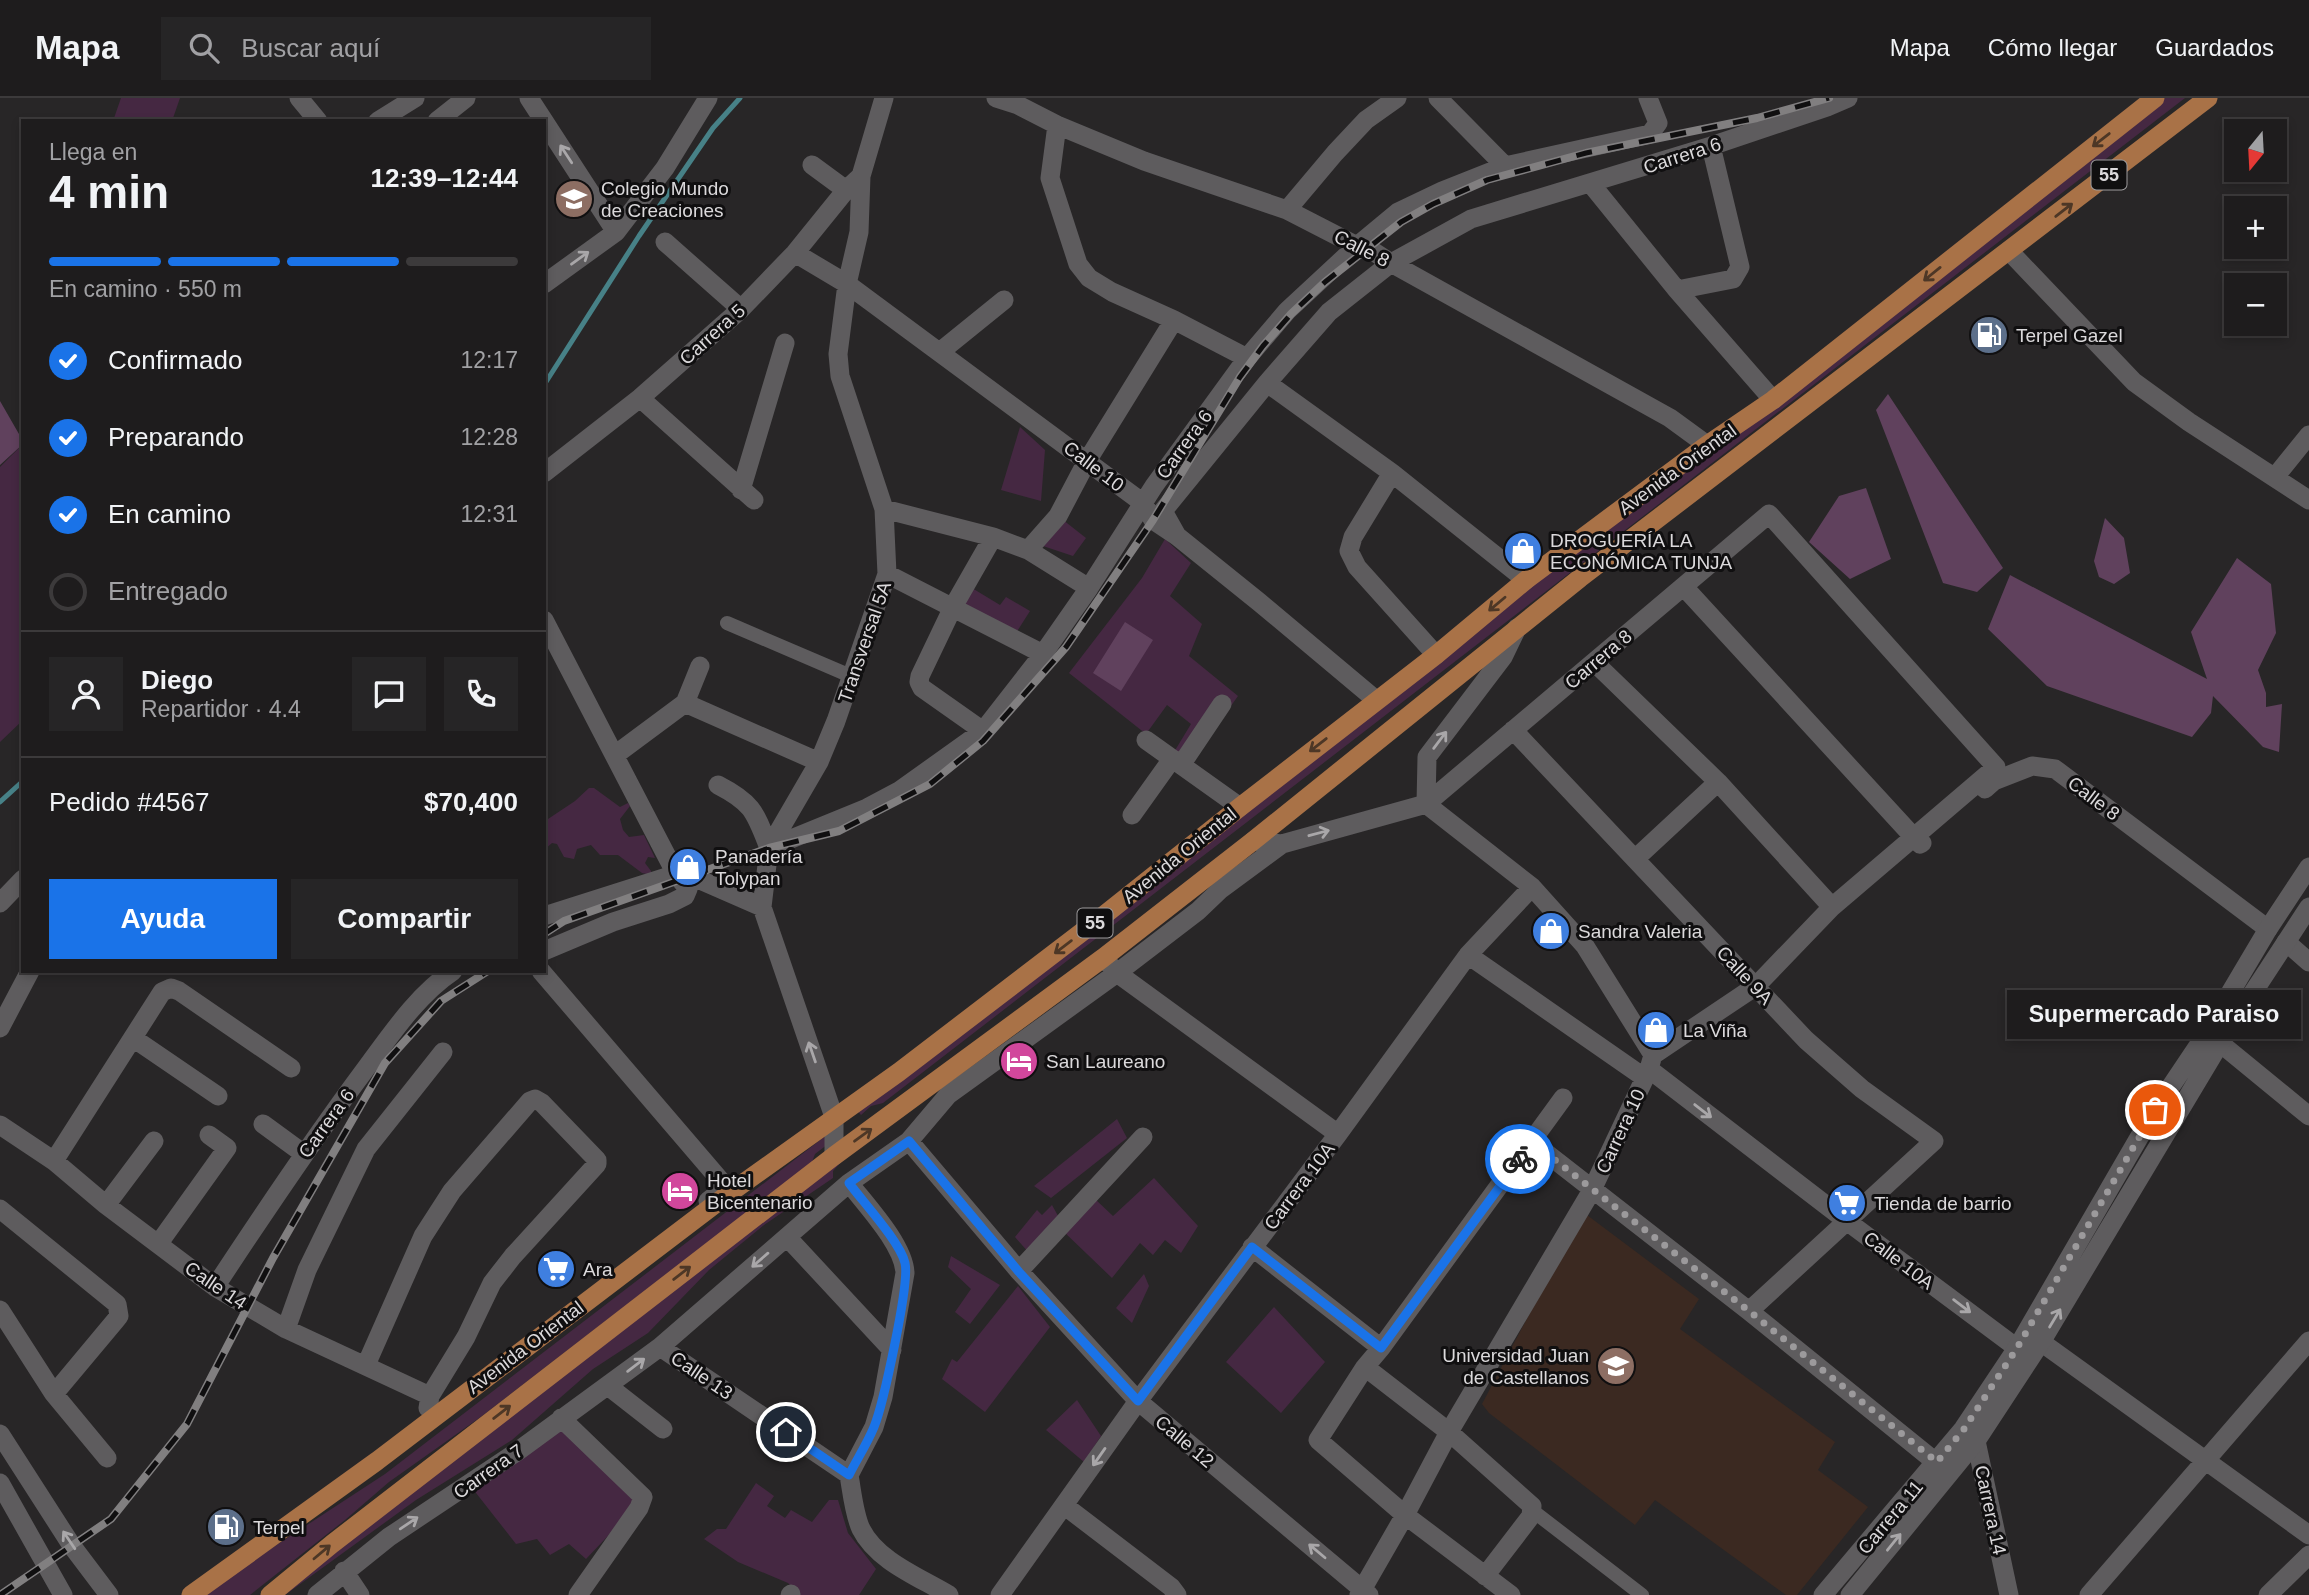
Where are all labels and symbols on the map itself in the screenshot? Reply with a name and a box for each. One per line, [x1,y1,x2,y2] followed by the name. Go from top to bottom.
[2224,119,2287,182] north arrow
[1641,133,1724,178] street label: Carrera 6
[2093,133,2111,148] one-way arrow
[559,145,573,165] one-way arrow
[2092,160,2126,190] road number: 55
[553,178,595,220] school or university icon: Colegio Mundo de Creaciones
[601,178,729,221] place label: Colegio Mundo de Creaciones
[2054,203,2072,218] one-way arrow
[1331,226,1393,271] street label: Calle 8
[570,251,589,265] one-way arrow
[1923,267,1941,282] one-way arrow
[675,300,749,369] street label: Carrera 5
[1968,314,2010,356] fuel station icon: Terpel Gazel
[2016,325,2123,346] place label: Terpel Gazel
[1152,406,1216,483] street label: Carrera 6
[1614,420,1740,519] street label: Avenida Oriental
[1060,437,1128,496] street label: Calle 10
[1502,530,1544,572] shop icon: DROGUERÍA LA ECONÓMICA TUNJA
[1550,530,1733,573] place label: DROGUERÍA LA ECONÓMICA TUNJA
[834,578,895,706] street label: Transversal 5A
[1488,596,1506,612] one-way arrow
[1561,626,1636,693] street label: Carrera 8
[1432,731,1447,750] one-way arrow
[1310,738,1328,753] one-way arrow
[2064,772,2124,825] street label: Calle 8
[1118,803,1240,908] street label: Avenida Oriental
[1308,826,1330,839] one-way arrow
[667,846,709,888] shop icon: Panadería Tolypan
[715,846,803,889] place label: Panadería Tolypan
[1078,908,1112,938] road number: 55
[1530,910,1572,952] shop icon: Sandra Valeria
[1578,921,1703,942] place label: Sandra Valeria
[1054,939,1073,954] one-way arrow
[1712,942,1777,1009] street label: Calle 9A
[2008,991,2302,1040] callout: Supermercado Paraiso
[1635,1009,1677,1051] shop icon: La Viña
[1683,1020,1748,1041] place label: La Viña
[998,1040,1040,1082] hotel icon: San Laureano
[805,1042,817,1064] one-way arrow
[1046,1051,1165,1072] place label: San Laureano
[2125,1080,2185,1140] pin
[294,1085,358,1162] street label: Carrera 6
[1592,1086,1649,1177] street label: Carrera 10
[1694,1103,1712,1118] one-way arrow
[1485,1124,1555,1194] courier
[853,1128,872,1142] one-way arrow
[1260,1138,1339,1234] street label: Carrera 10A
[659,1170,701,1212] hotel icon: Hotel Bicentenario
[707,1170,813,1213] place label: Hotel Bicentenario
[1826,1182,1868,1224] supermarket icon: Tienda de barrio
[1874,1193,2012,1214] place label: Tienda de barrio
[1859,1227,1938,1294] street label: Calle 10A
[535,1248,577,1290] supermarket icon: Ara
[751,1252,769,1268] one-way arrow
[181,1257,251,1314] street label: Calle 14
[583,1259,613,1280] place label: Ara
[673,1266,691,1281] one-way arrow
[463,1297,588,1398] street label: Avenida Oriental
[1952,1299,1971,1314] one-way arrow
[2048,1309,2062,1329] one-way arrow
[1442,1345,1589,1388] place label: Universidad Juan de Castellanos
[1595,1345,1637,1387] school or university icon: Universidad Juan de Castellanos
[667,1347,736,1404] street label: Calle 13
[626,1357,644,1372] one-way arrow
[756,1402,816,1462] pin
[493,1405,511,1420] one-way arrow
[1151,1411,1218,1472] street label: Calle 12
[449,1440,527,1503] street label: Carrera 7
[1092,1447,1106,1466] one-way arrow
[1971,1463,2010,1557] street label: Carrera 14
[1854,1476,1927,1558] street label: Carrera 11
[205,1506,247,1548] fuel station icon: Terpel
[399,1516,418,1531] one-way arrow
[253,1517,305,1538] place label: Terpel
[61,1531,76,1550] one-way arrow
[1886,1534,1902,1552] one-way arrow
[1308,1543,1326,1559] one-way arrow
[313,1544,331,1560] one-way arrow

